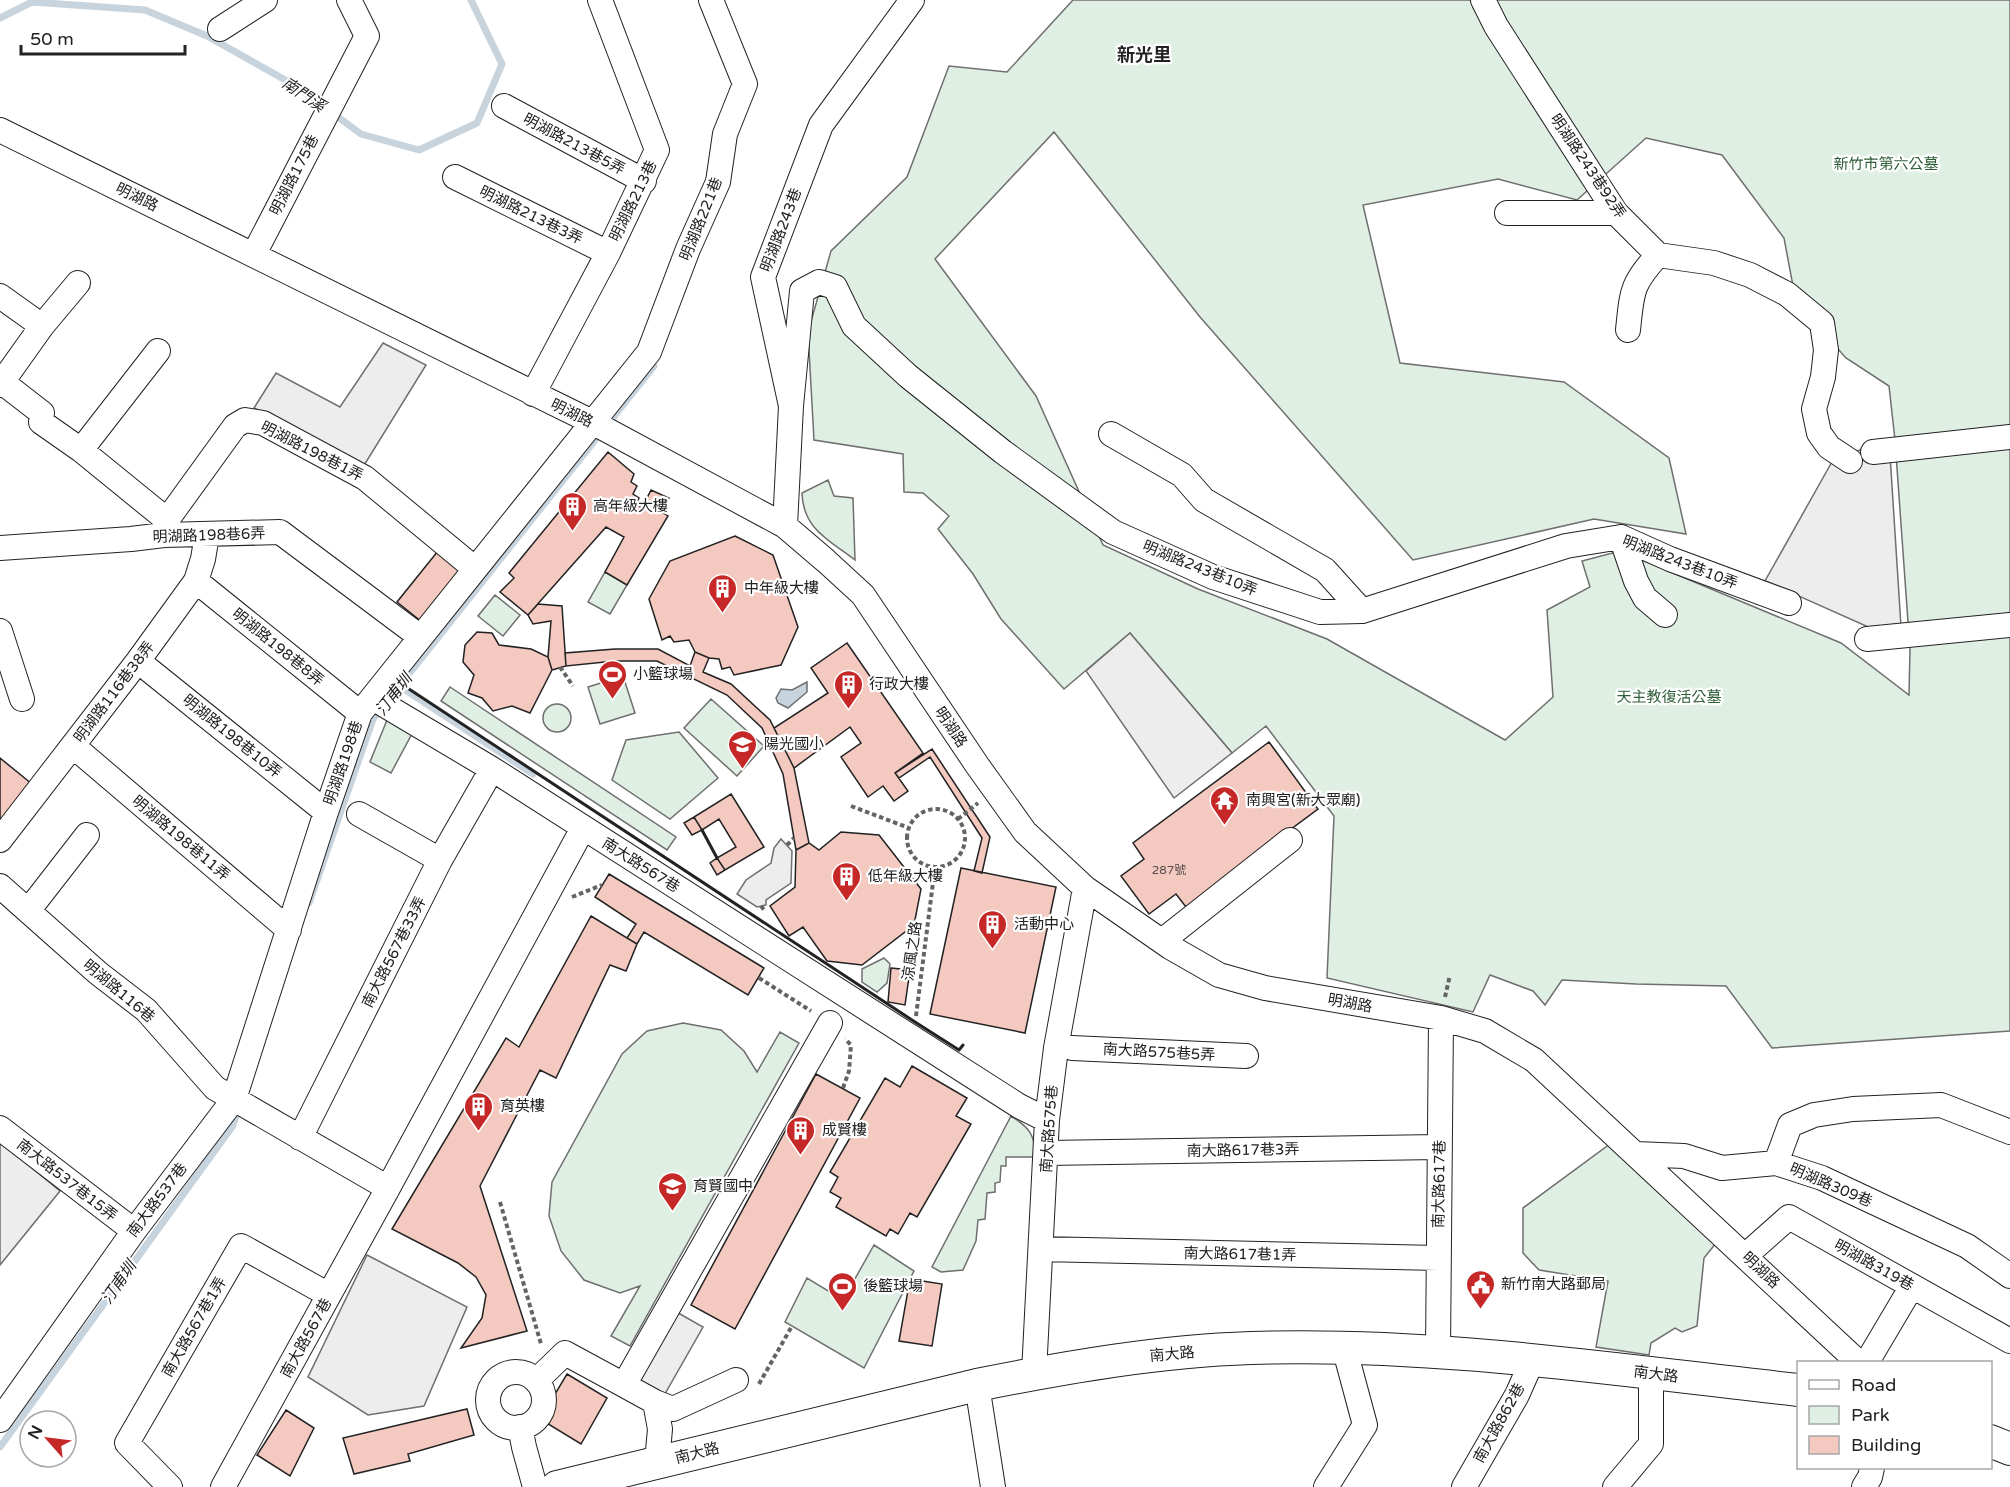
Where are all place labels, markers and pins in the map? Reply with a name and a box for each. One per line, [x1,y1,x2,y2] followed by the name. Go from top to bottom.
[556,490,588,532] building icon: 高年級大樓
[593,497,668,515] place label: 高年級大樓
[707,572,739,614] building icon: 中年級大樓
[744,579,819,597] place label: 中年級大樓
[596,658,628,700] sports icon: 小籃球場
[633,665,693,683] place label: 小籃球場
[832,668,864,710] building icon: 行政大樓
[869,675,929,693] place label: 行政大樓
[727,728,759,770] school or university icon: 陽光國小
[764,735,824,753] place label: 陽光國小
[1209,784,1241,826] temple icon: 南興宮(新大眾廟)
[1246,791,1360,809] place label: 南興宮(新大眾廟)
[831,860,863,902] building icon: 低年級大樓
[868,867,943,885] place label: 低年級大樓
[977,908,1009,950] building icon: 活動中心
[1014,915,1074,933] place label: 活動中心
[463,1090,495,1132] building icon: 育英樓
[500,1097,545,1115] place label: 育英樓
[785,1114,817,1156] building icon: 成賢樓
[822,1121,867,1139] place label: 成賢樓
[656,1170,688,1212] school or university icon: 育賢國中
[693,1177,753,1195] place label: 育賢國中
[1464,1268,1496,1310] public building icon: 新竹南大路郵局
[826,1270,858,1312] sports icon: 後籃球場
[1501,1275,1606,1293] place label: 新竹南大路郵局
[863,1277,923,1295] place label: 後籃球場

